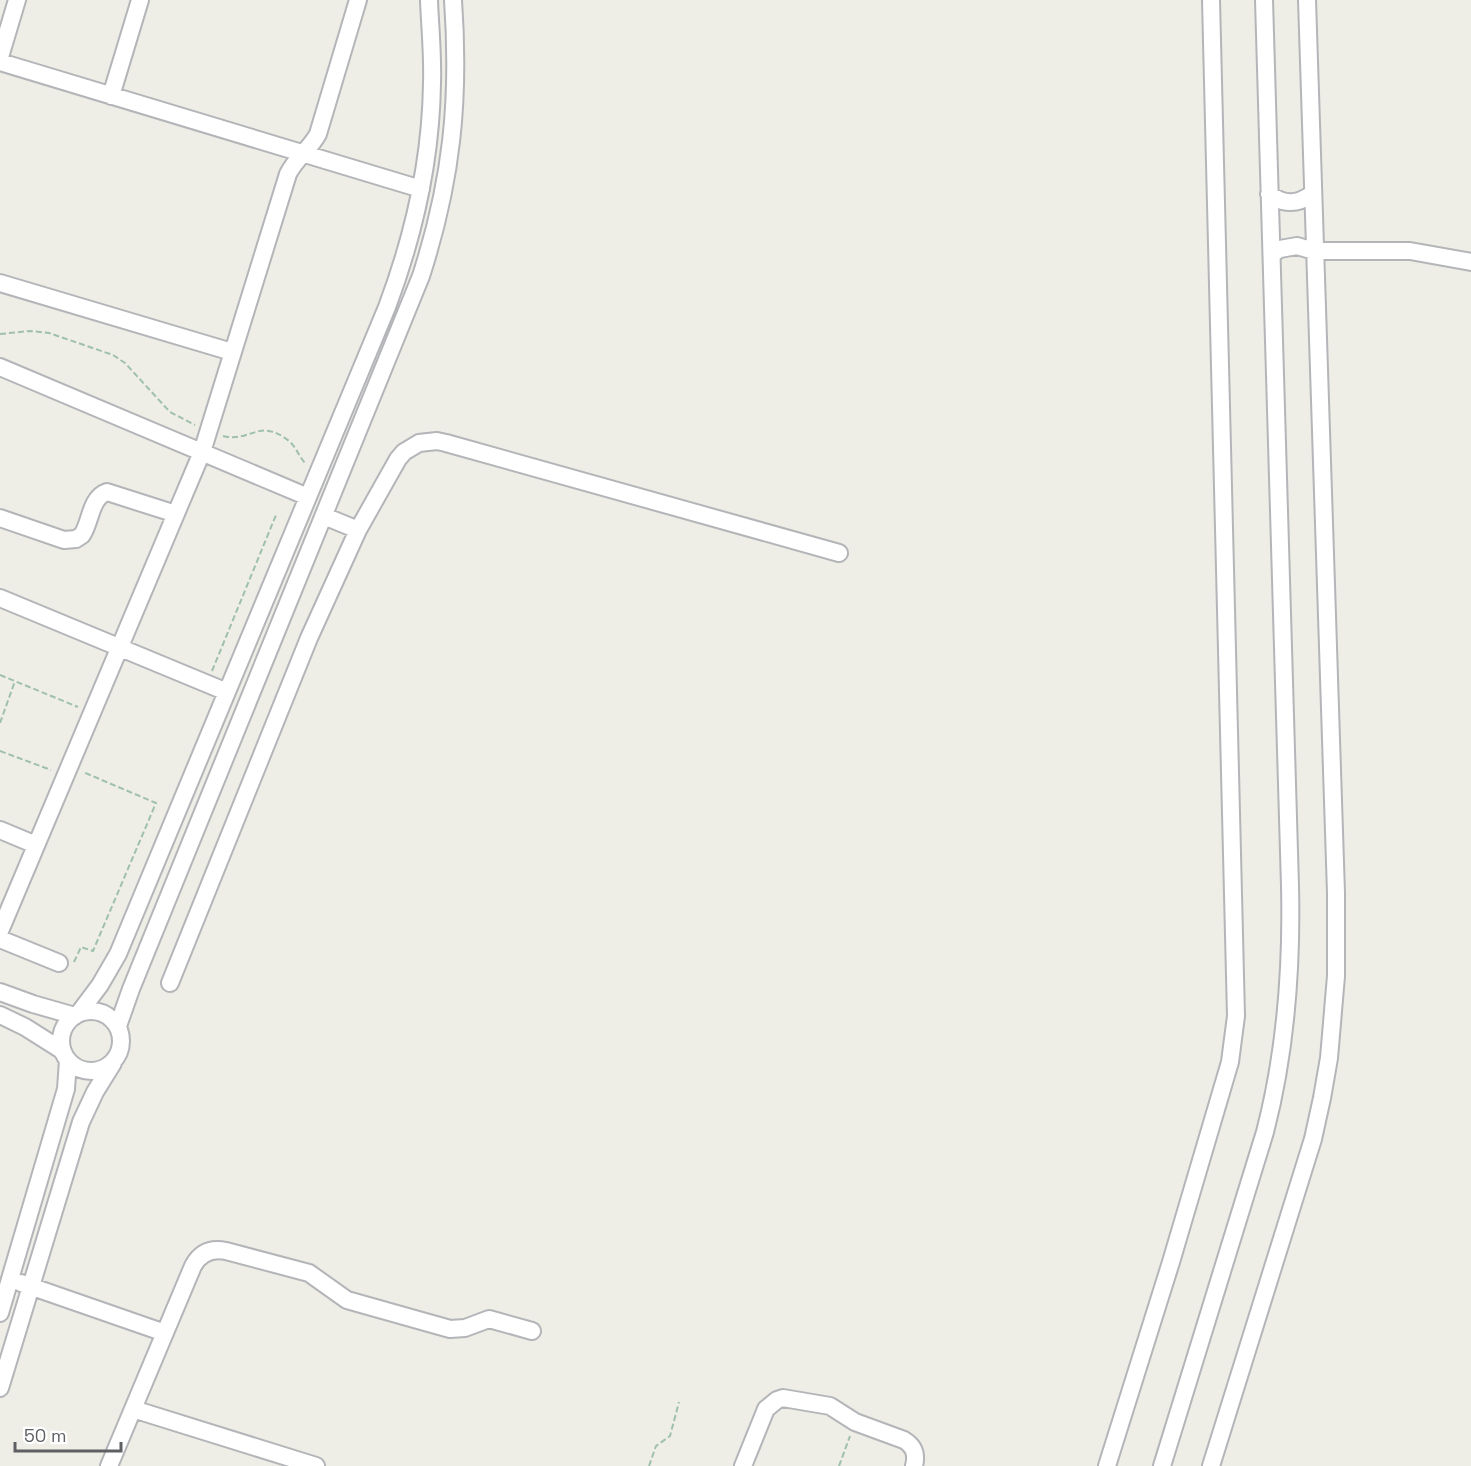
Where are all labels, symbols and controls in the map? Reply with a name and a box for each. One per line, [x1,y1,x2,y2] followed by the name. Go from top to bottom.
[15,1415,122,1453] scale bar
[24,1424,66,1447] text: 50 m

